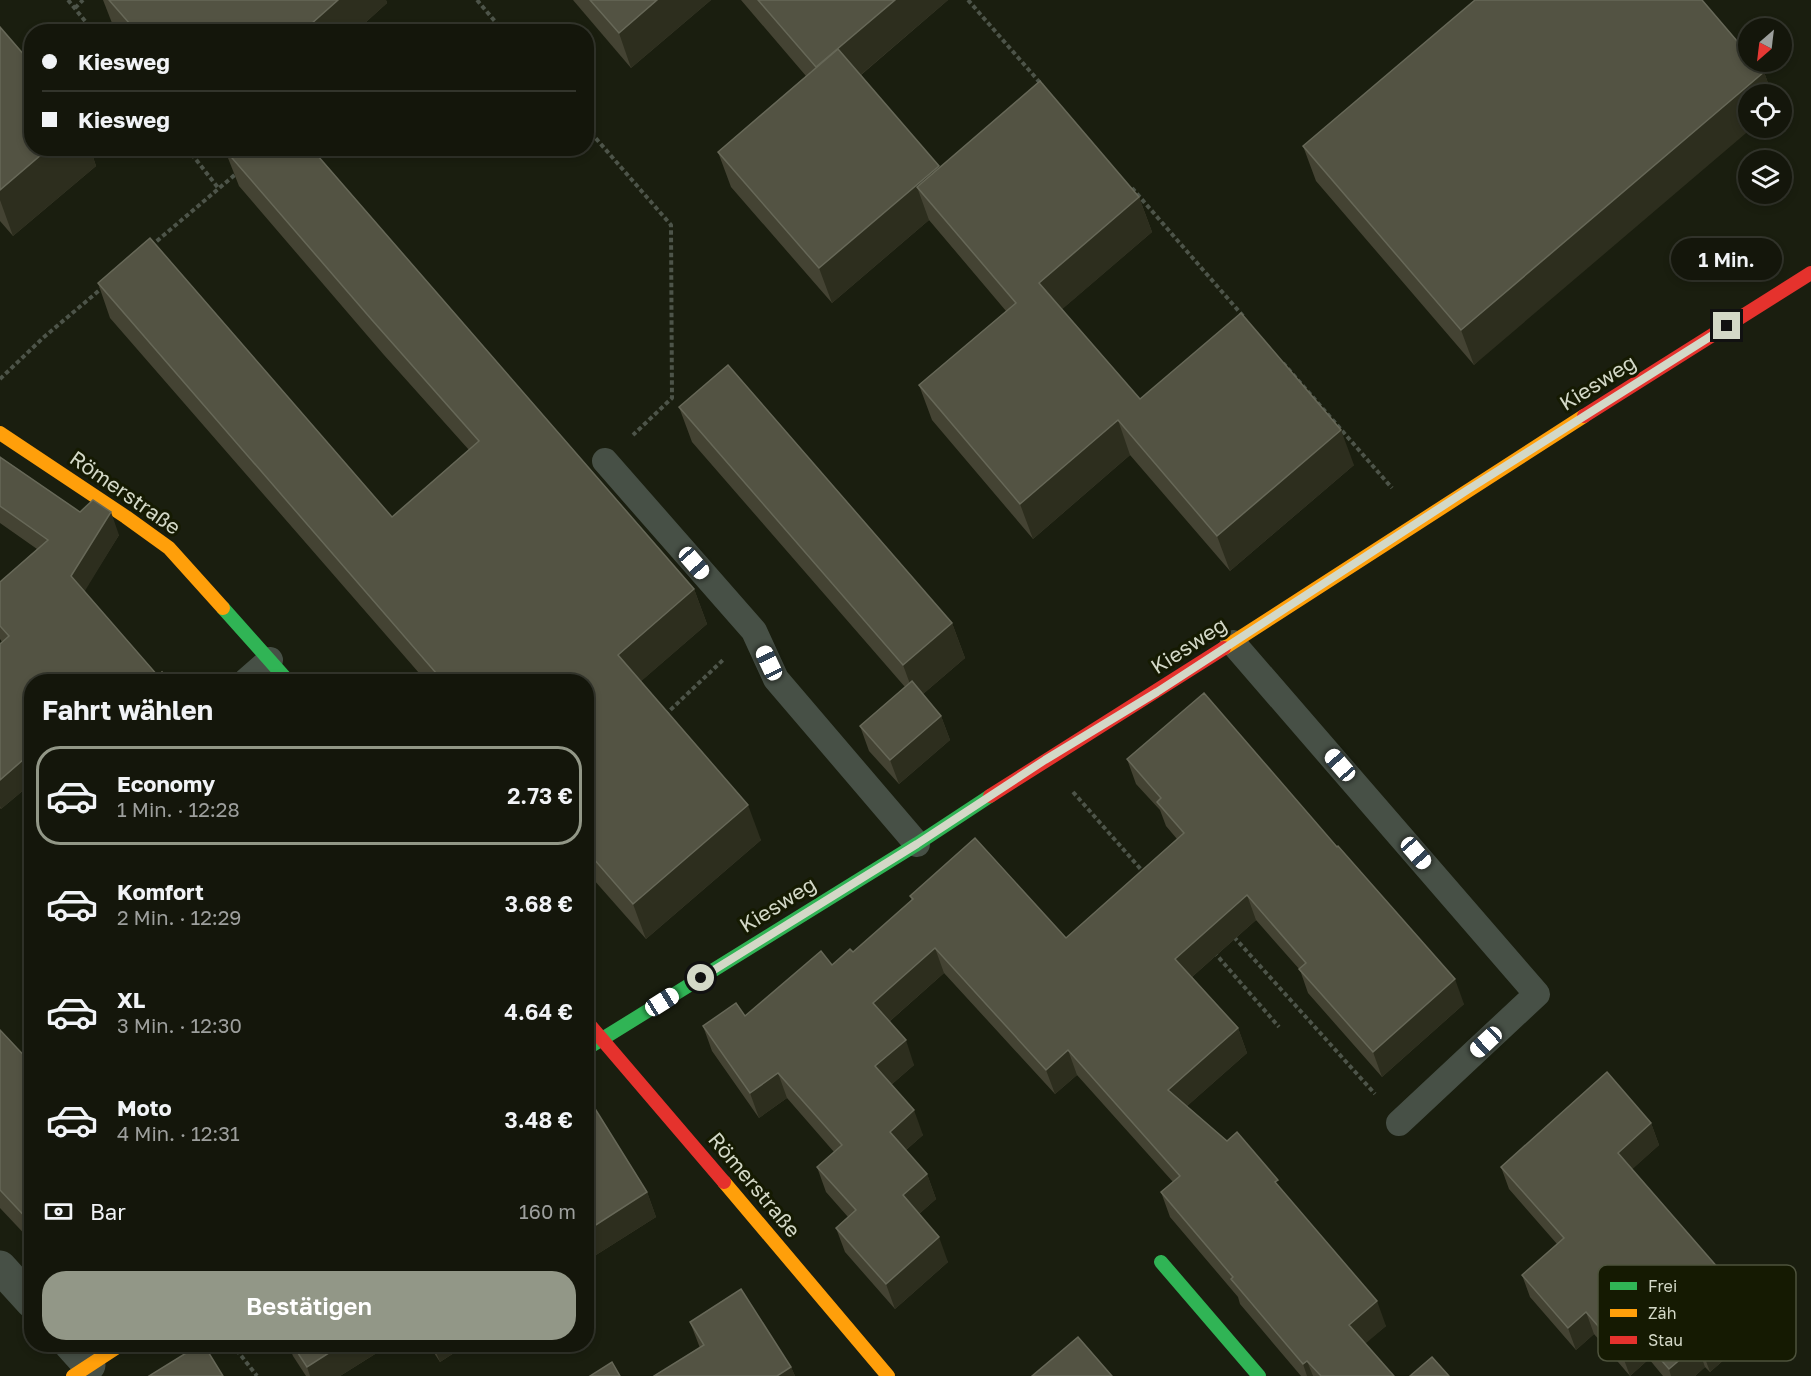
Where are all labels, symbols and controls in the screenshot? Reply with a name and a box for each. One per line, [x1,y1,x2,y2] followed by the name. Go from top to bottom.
[1738,18,1792,72] north arrow
[1738,18,1792,204] map controls
[78,48,170,75] text: Kiesweg
[1738,84,1792,138] button: locate
[78,106,170,133] text: Kiesweg
[1738,150,1792,204] button: layers
[1672,239,1782,281] callout: 1 Min.
[1698,247,1755,271] text: 1 Min.
[1713,312,1740,339] route end
[1554,349,1641,416] street label: Kiesweg
[65,444,186,540] street label: Römerstraße
[675,544,713,582] car
[1146,611,1231,679] street label: Kiesweg
[753,643,785,683] car
[42,694,213,726] text: Fahrt wählen
[1321,746,1359,784] car
[45,769,99,823] icon: car
[117,770,215,797] text: Economy
[507,782,573,809] text: 2.73 €
[117,797,240,821] text: 1 Min. · 12:28
[1397,834,1435,872] car
[734,871,821,938] street label: Kiesweg
[45,877,99,931] icon: car
[117,878,204,905] text: Komfort
[505,890,573,917] text: 3.68 €
[117,905,241,929] text: 2 Min. · 12:29
[687,964,714,991] route start
[45,985,99,1039] icon: car
[642,985,682,1019] car
[117,986,145,1013] text: XL
[504,998,573,1025] text: 4.64 €
[117,1013,242,1037] text: 3 Min. · 12:30
[1467,1023,1505,1061] car
[45,1093,99,1147] icon: car
[117,1094,172,1121] text: Moto
[505,1106,573,1133] text: 3.48 €
[117,1121,240,1145] text: 4 Min. · 12:31
[703,1126,806,1242] street label: Römerstraße
[42,1195,75,1228] icon: cash
[90,1198,126,1225] text: Bar
[519,1199,576,1223] text: 160 m
[1598,1265,1796,1361] legend
[42,1271,576,1340] button: Bestätigen
[1648,1276,1677,1296] text: Frei
[1648,1303,1676,1323] text: Zäh
[1648,1330,1683,1350] text: Stau

